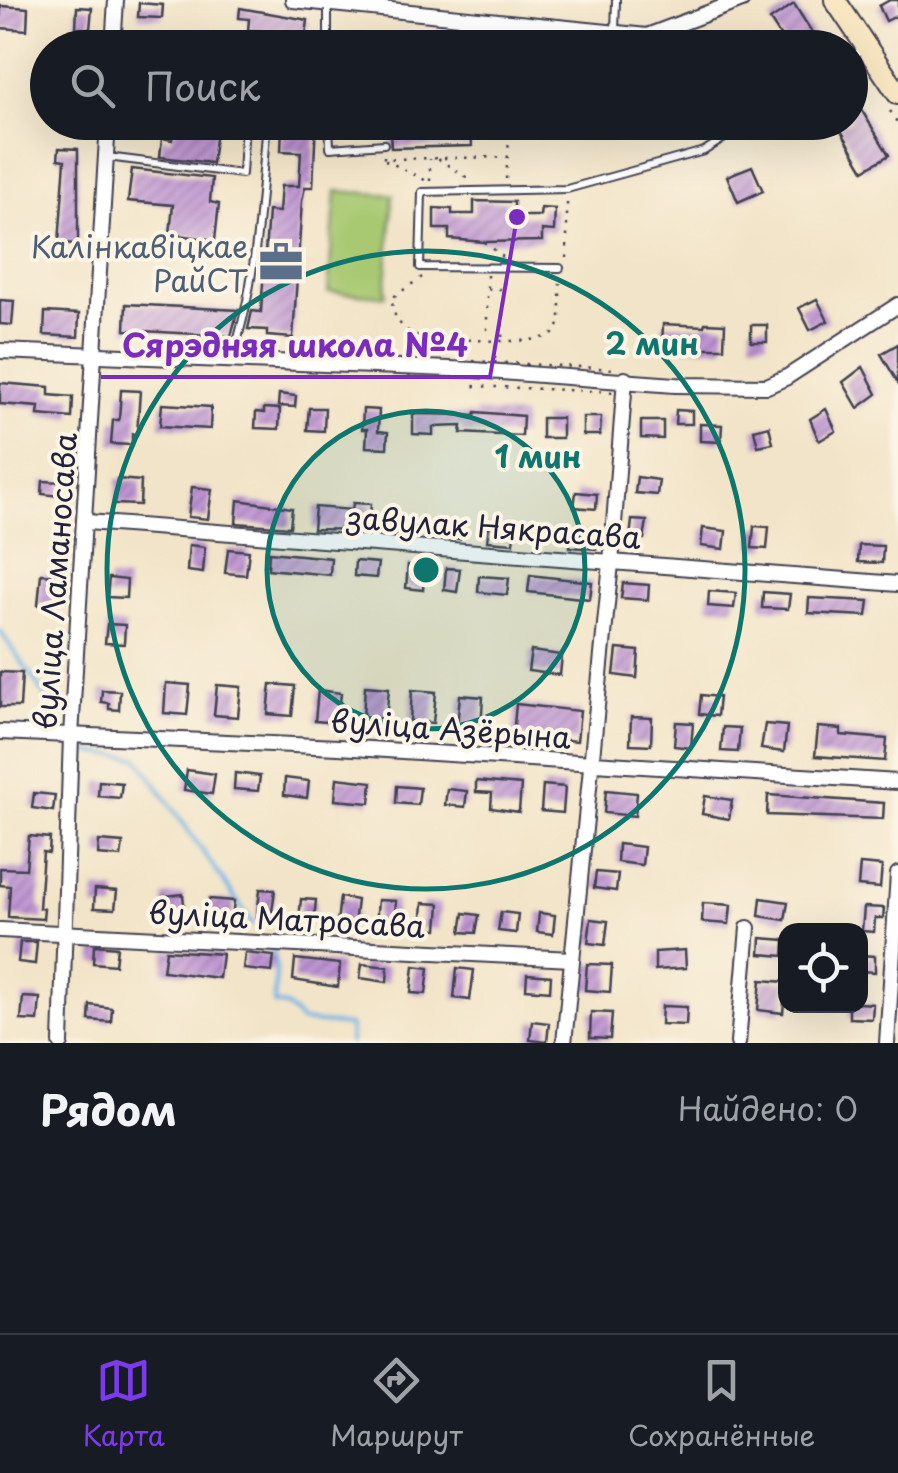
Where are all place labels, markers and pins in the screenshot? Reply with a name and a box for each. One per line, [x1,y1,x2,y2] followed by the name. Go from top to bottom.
[31,223,249,302] place label: Калінкавіцкае РайСТ
[257,238,305,286] office icon: Калінкавіцкае РайСТ
[101,315,490,377] callout: Сярэдняя школа №4
[408,552,444,588] centre of rings

